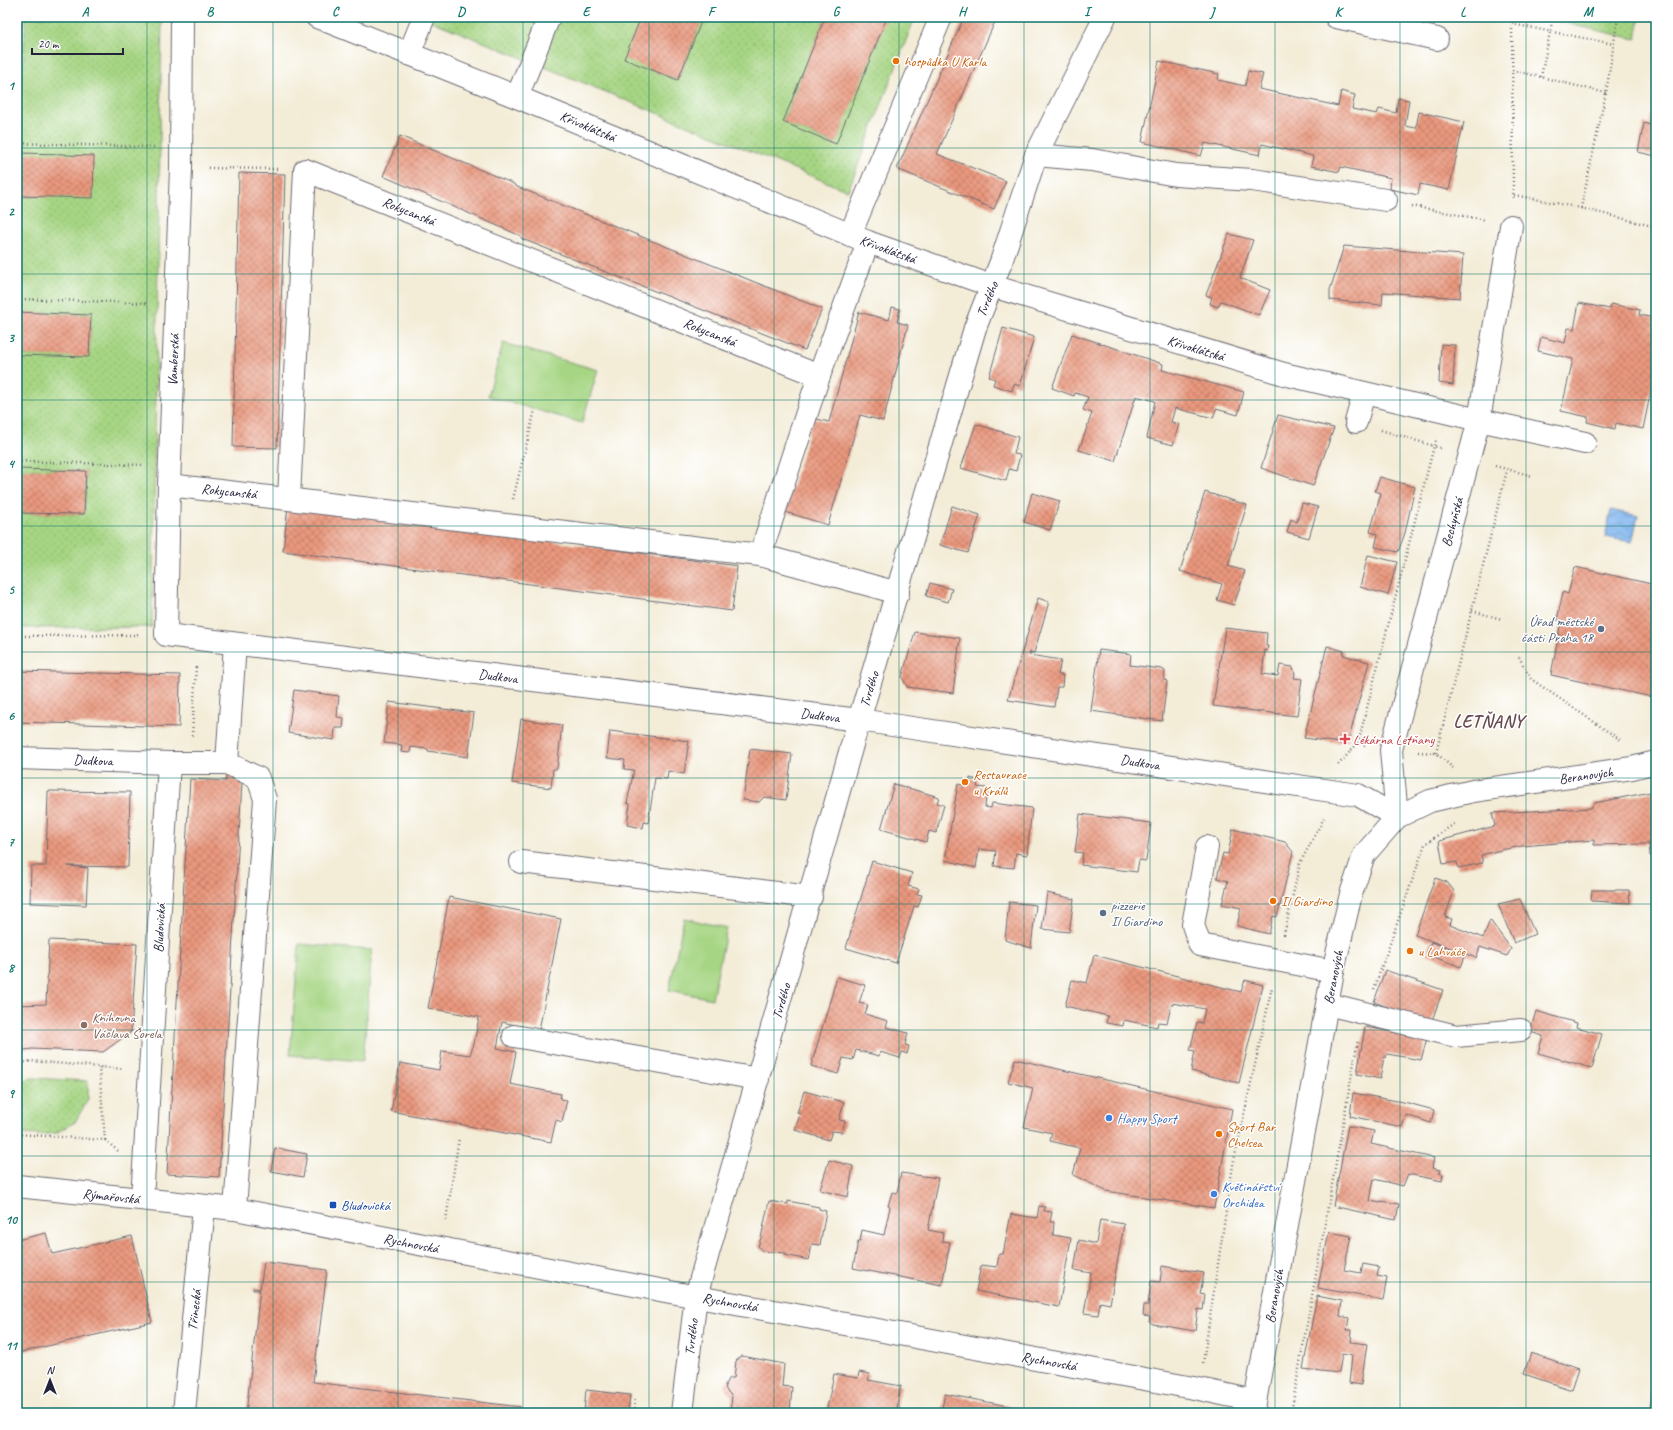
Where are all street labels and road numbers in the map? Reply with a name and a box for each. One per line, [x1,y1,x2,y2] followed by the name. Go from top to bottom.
[558,107,620,146] street label: Křivoklátská
[380,193,439,230] street label: Rokycanská
[857,231,920,268] street label: Křivoklátská
[973,278,1003,319] street label: Tvrdého
[681,314,740,351] street label: Rokycanská
[164,332,183,386] street label: Vamberská
[1165,332,1228,366] street label: Křivoklátská
[201,480,259,503] street label: Rokycanská
[1438,494,1468,549] street label: Bechyňská
[477,666,520,687] street label: Dudkova
[856,668,883,709] street label: Tvrdého
[799,705,842,726] street label: Dudkova
[73,751,114,770] street label: Dudkova
[1119,751,1162,774] street label: Dudkova
[1558,763,1615,788] street label: Beranových
[150,901,169,953] street label: Bludovická
[1320,948,1347,1005] street label: Beranových
[768,980,795,1021] street label: Tvrdého
[82,1185,142,1208] street label: Rýmařovská
[382,1230,442,1257] street label: Rychnovská
[1261,1267,1288,1324] street label: Beranových
[184,1287,205,1331] street label: Třinecká
[701,1289,761,1316] street label: Rychnovská
[681,1317,702,1356] street label: Tvrdého
[1020,1348,1080,1375] street label: Rychnovská

